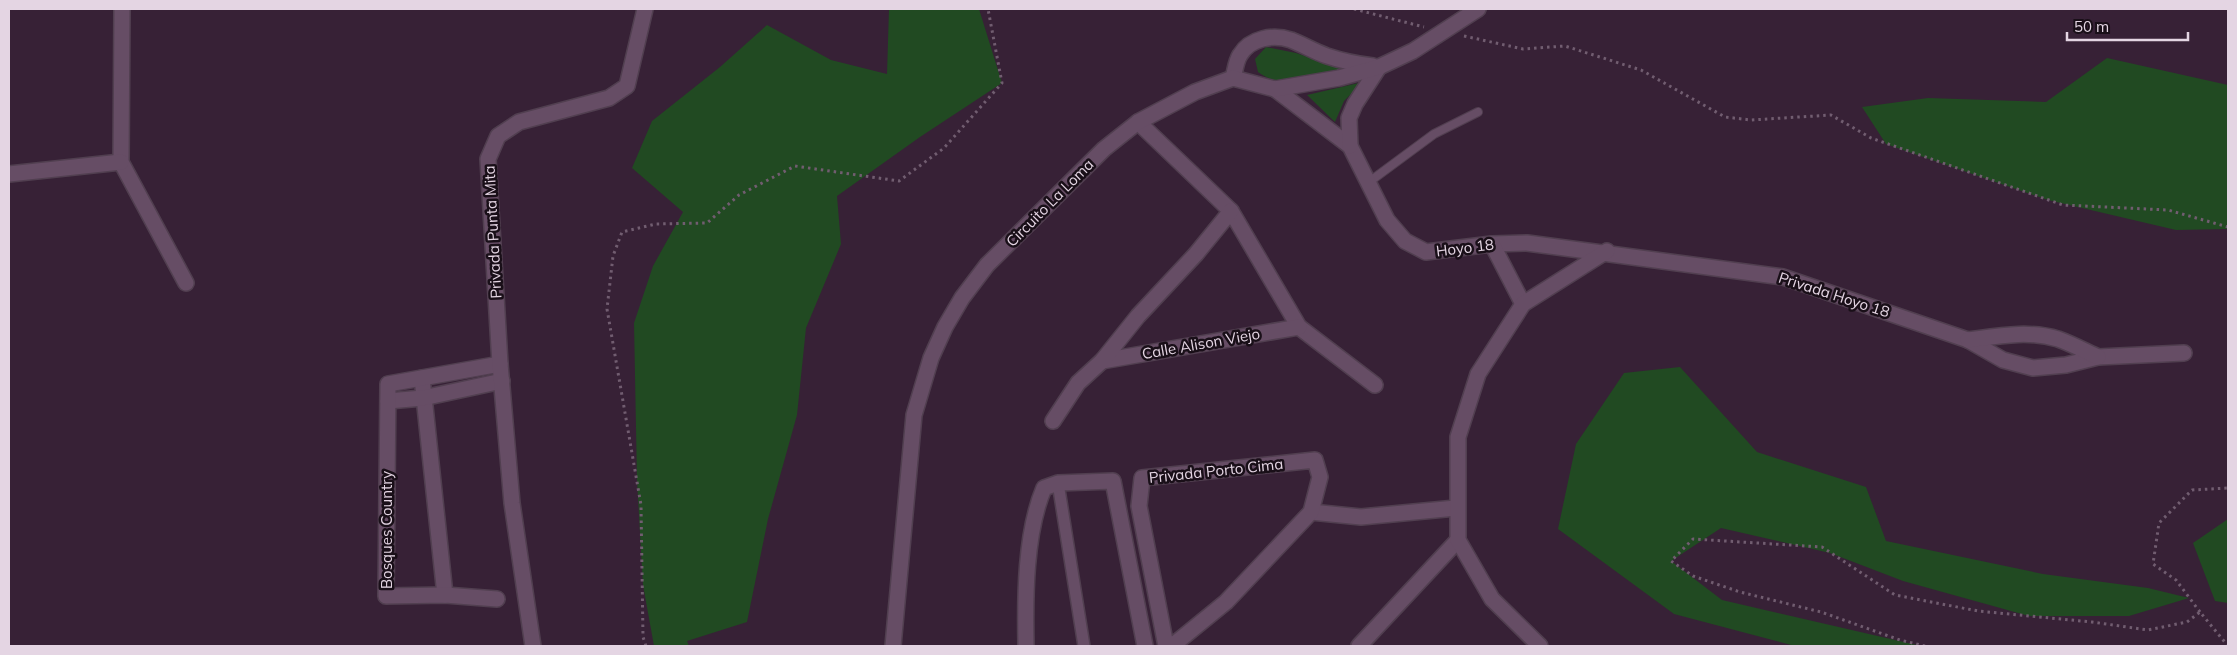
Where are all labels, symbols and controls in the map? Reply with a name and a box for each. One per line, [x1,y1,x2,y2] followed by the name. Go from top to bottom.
[2067,10,2188,42] scale bar
[2074,17,2109,36] text: 50 m
[1002,155,1098,251] street label: Circuito La Loma
[480,165,505,299] street label: Privada Punta Mita
[1435,235,1495,260] street label: Hoyo 18
[1776,268,1892,321] street label: Privada Hoyo 18
[1140,324,1261,363] street label: Calle Alison Viejo
[1148,454,1284,487] street label: Privada Porto Cima
[377,471,396,589] street label: Bosques Country

